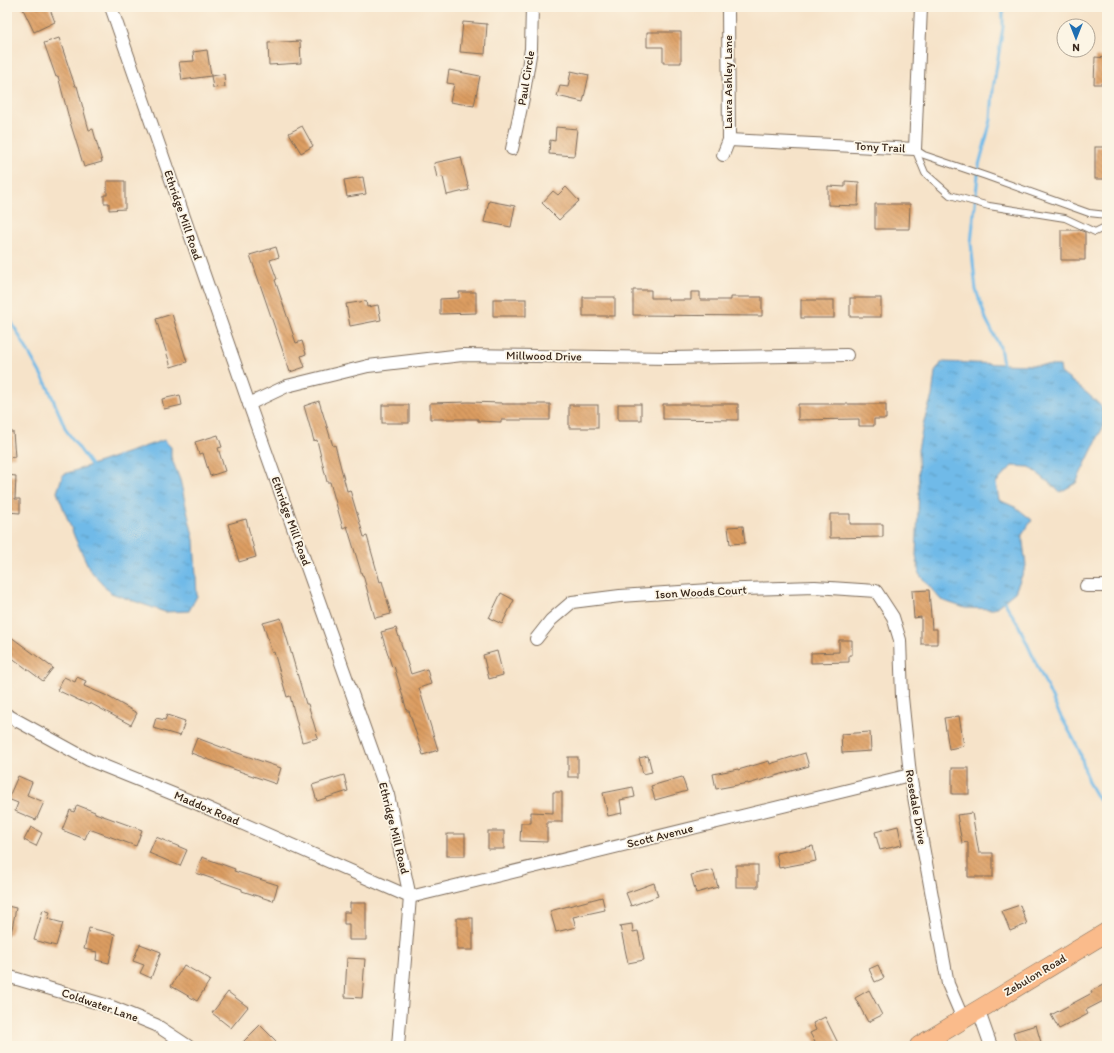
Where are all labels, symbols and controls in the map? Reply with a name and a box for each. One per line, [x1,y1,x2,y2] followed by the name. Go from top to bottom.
[1056,18,1096,58] north arrow
[721,35,735,129] street label: Laura Ashley Lane
[1072,41,1080,54] text: N
[515,49,537,106] street label: Paul Circle
[854,139,906,155] street label: Tony Trail
[161,168,205,262] street label: Ethridge Mill Road
[506,348,582,364] street label: Millwood Drive
[268,474,314,568] street label: Ethridge Mill Road
[655,583,748,601] street label: Ison Woods Court
[903,768,930,846] street label: Rosedale Drive
[376,781,412,876] street label: Ethridge Mill Road
[172,788,242,828] street label: Maddox Road
[625,821,695,851] street label: Scott Avenue
[1001,951,1069,999] street label: Zebulon Road
[60,985,140,1025] street label: Coldwater Lane

